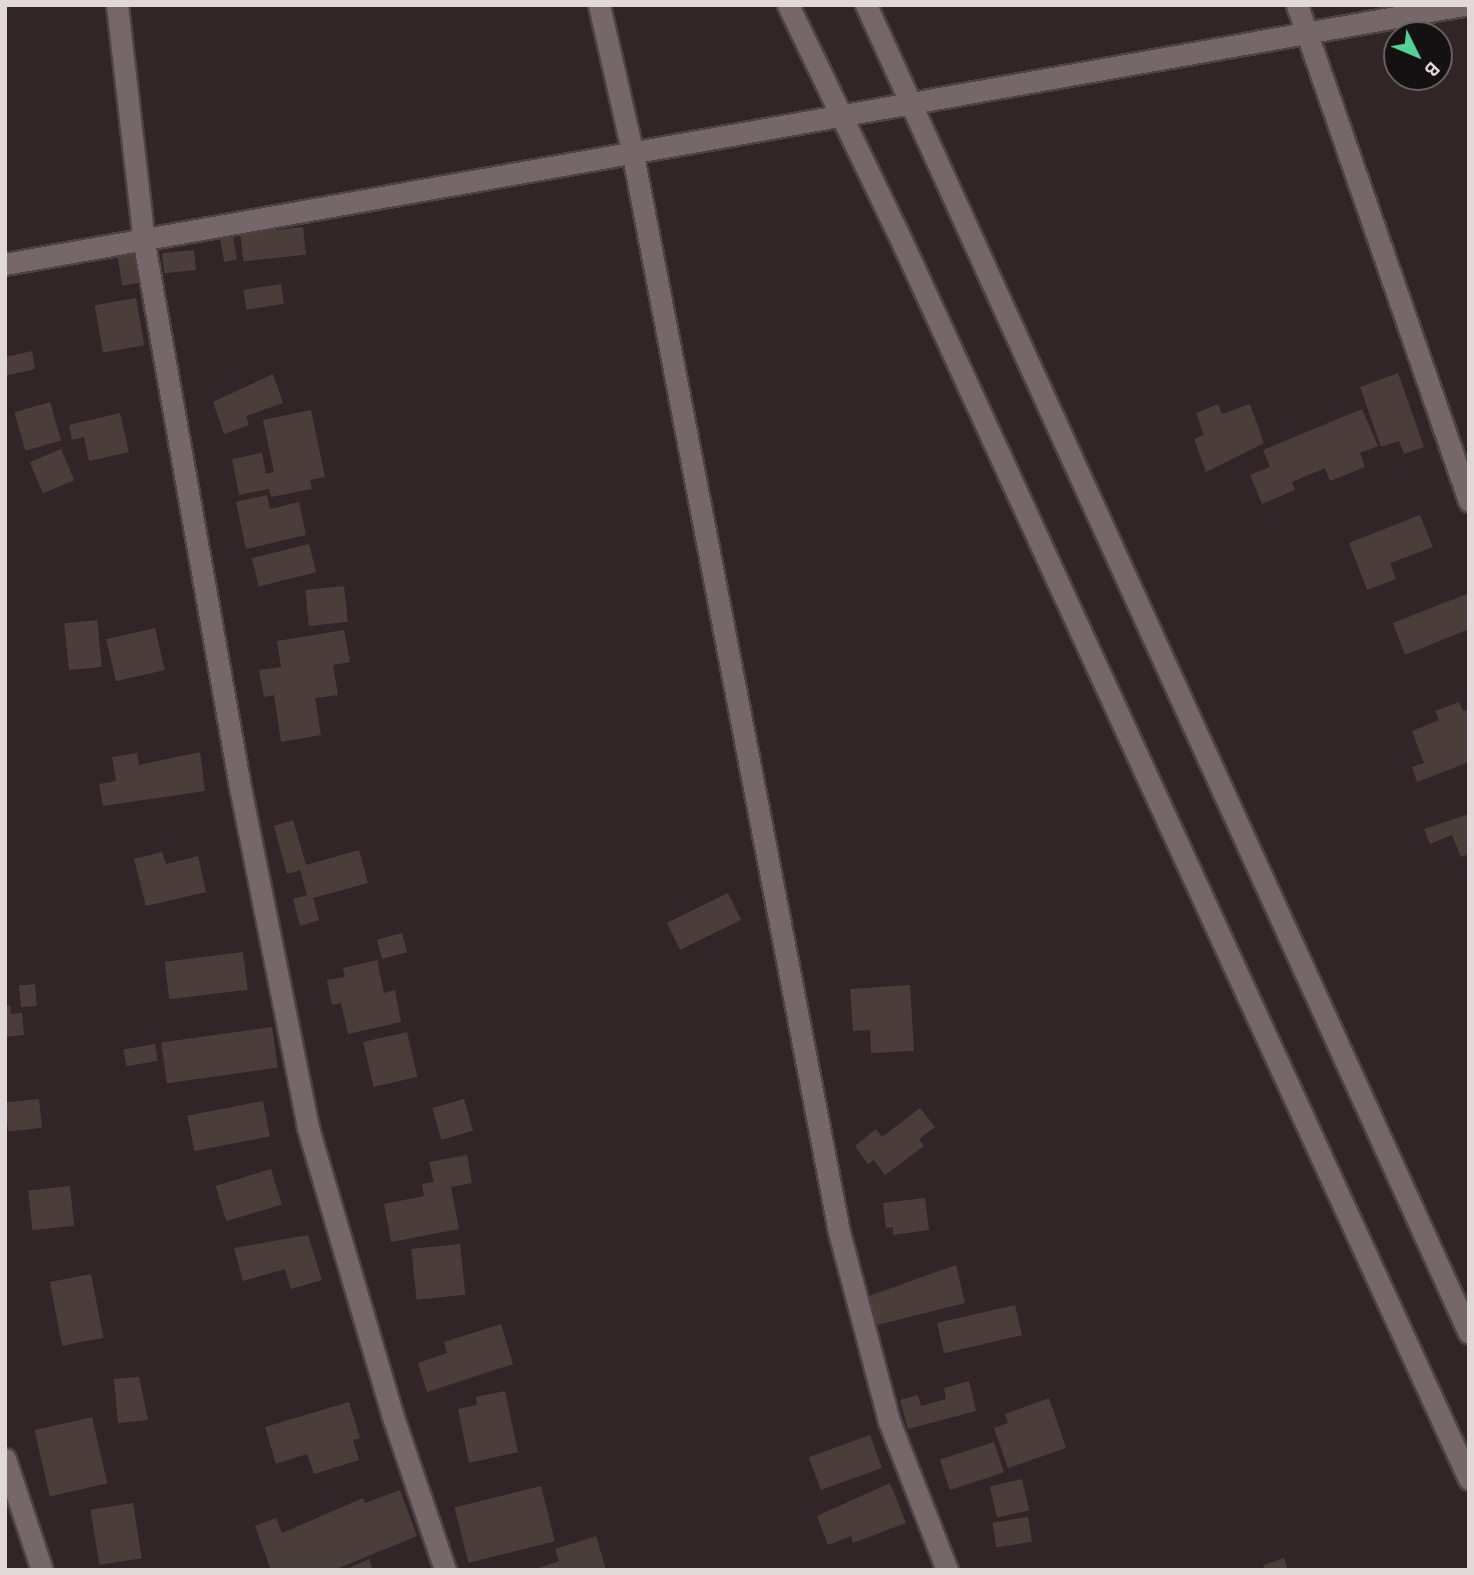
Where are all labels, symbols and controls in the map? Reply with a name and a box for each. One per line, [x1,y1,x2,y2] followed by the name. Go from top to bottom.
[1383,21,1453,91] north arrow
[1420,57,1445,81] text: B

